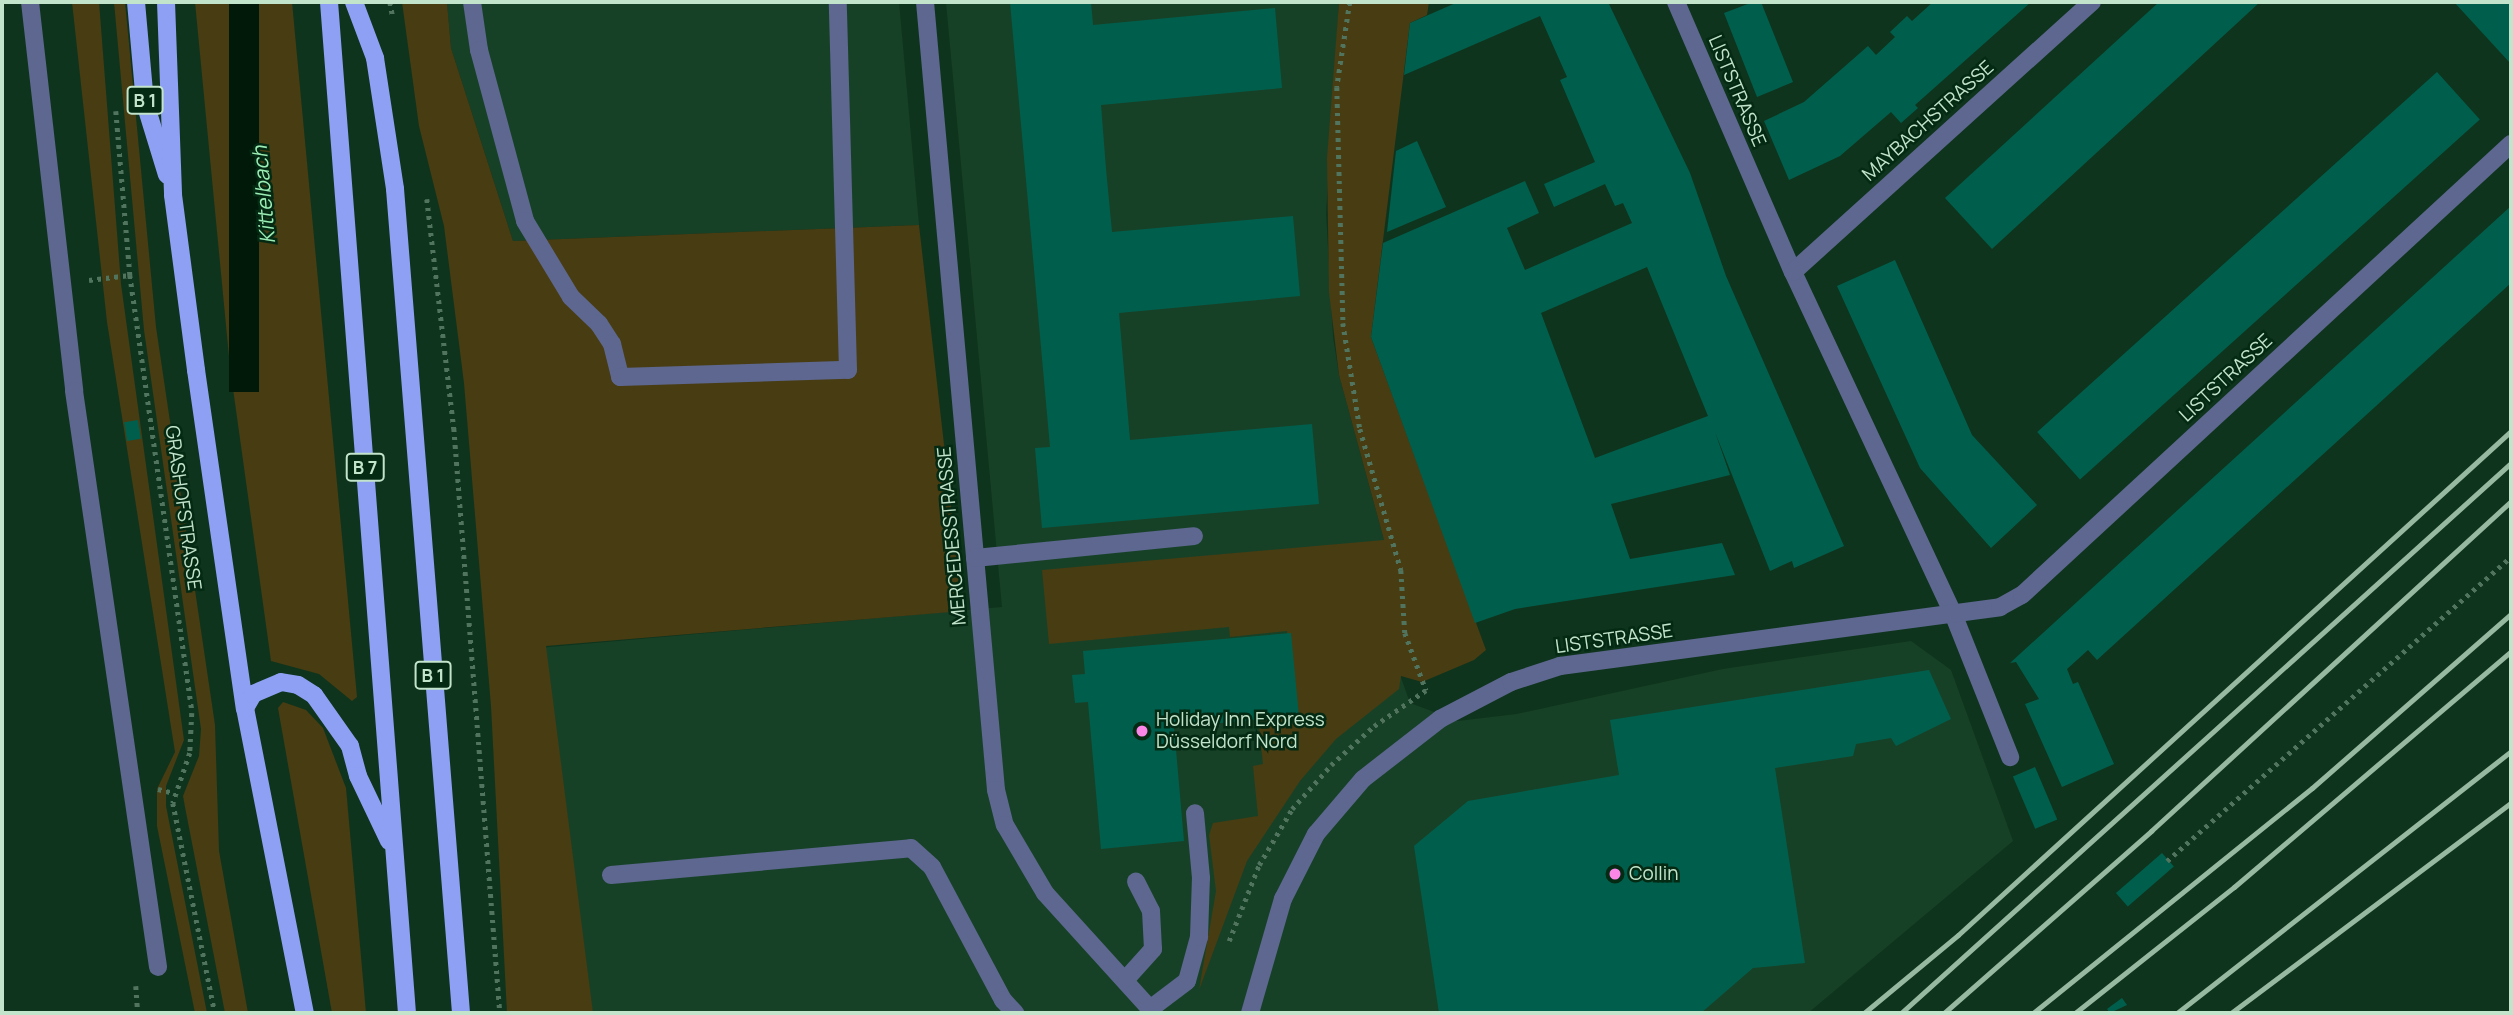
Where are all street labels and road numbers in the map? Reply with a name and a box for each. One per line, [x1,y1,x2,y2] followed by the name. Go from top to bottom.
[1703,32,1771,150] street label: LISTSTRASSE
[1858,56,1998,186] street label: MAYBACHSTRASSE
[126,86,164,114] road number: B 1
[2175,329,2277,427] street label: LISTSTRASSE
[160,424,206,592] street label: GRASHOFSTRASSE
[933,446,971,626] street label: MERCEDESSTRASSE
[344,452,386,481] road number: B 7
[1554,619,1674,659] street label: LISTSTRASSE
[414,660,452,690] road number: B 1

